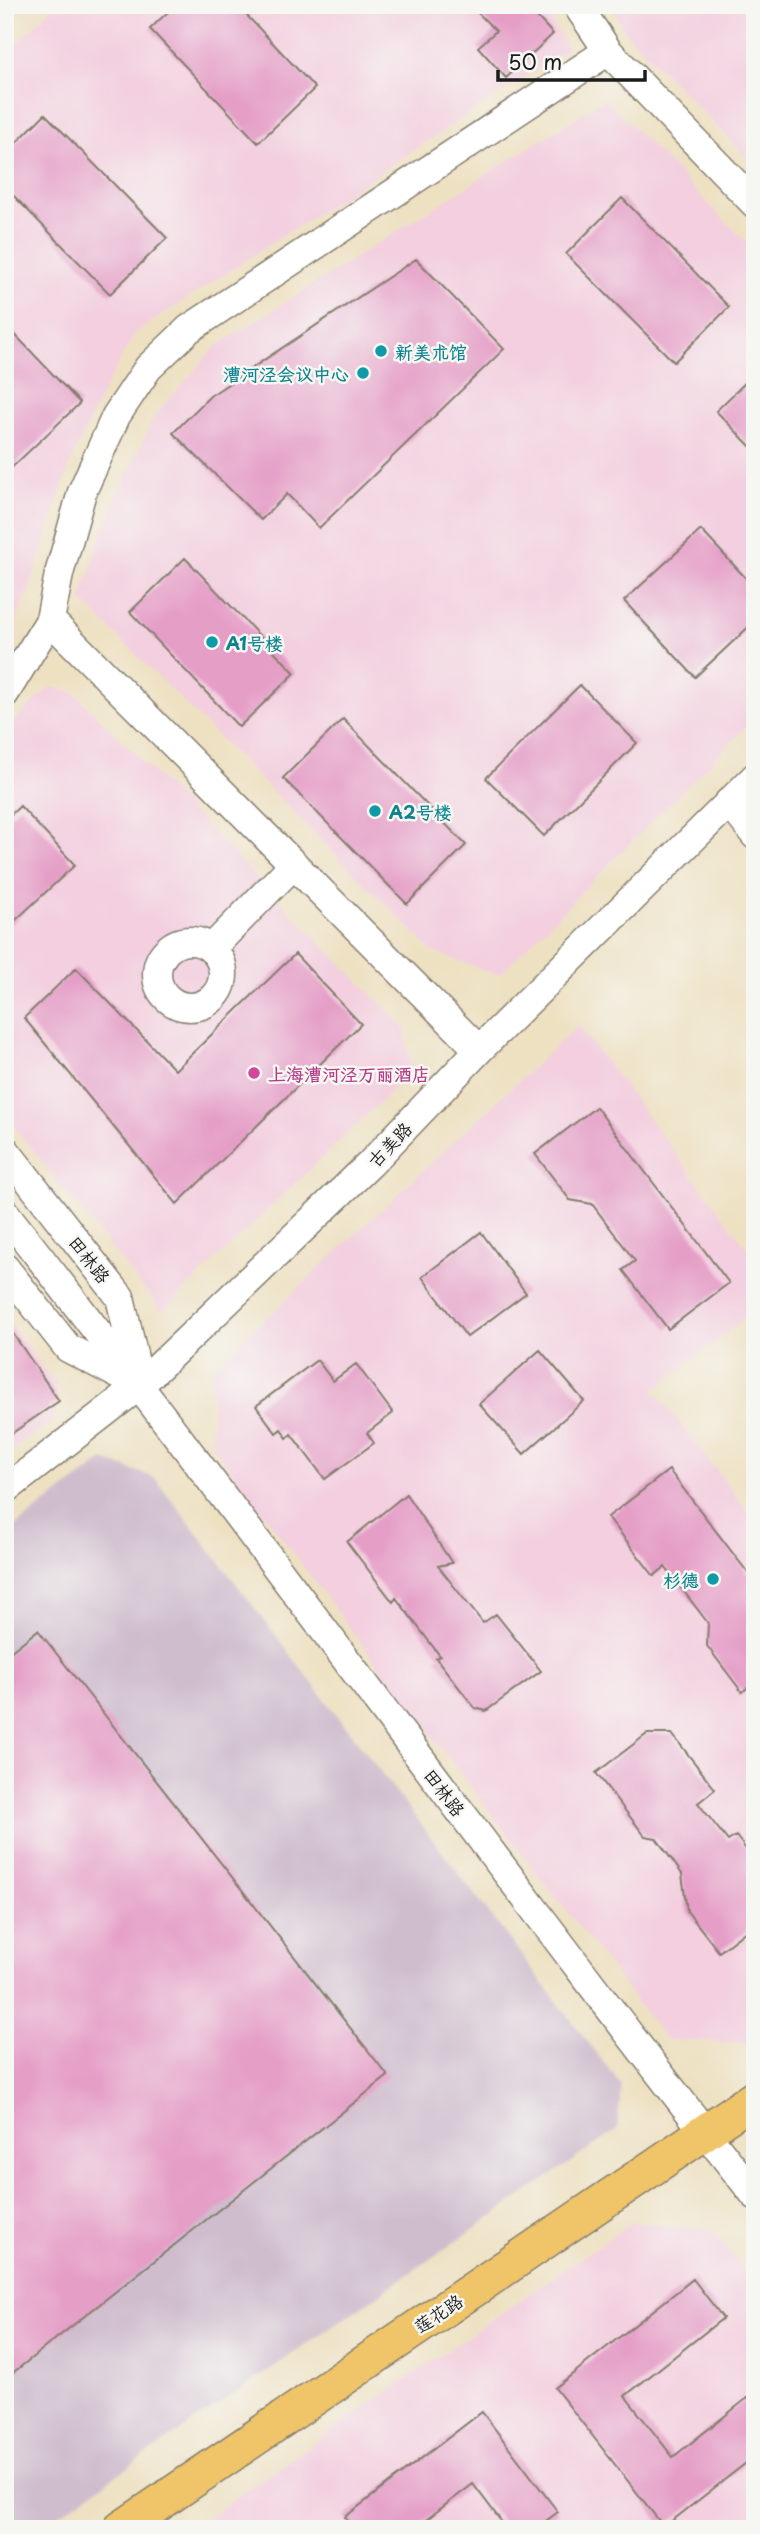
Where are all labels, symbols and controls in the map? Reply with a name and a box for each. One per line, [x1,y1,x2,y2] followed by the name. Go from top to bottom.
[498,38,644,82] scale bar
[508,45,562,77] text: 50 m
[395,338,467,365] place label: 新美术馆
[373,343,389,359] marker: 新美术馆
[223,360,349,387] place label: 漕河泾会议中心
[355,365,371,381] marker: 漕河泾会议中心
[226,629,283,656] place label: A1号楼
[204,634,220,650] marker: A1号楼
[389,798,452,825] place label: A2号楼
[367,803,383,819] marker: A2号楼
[268,1060,430,1087] place label: 上海漕河泾万丽酒店
[246,1065,262,1081] marker: 上海漕河泾万丽酒店
[361,1115,417,1173] street label: 古美路
[63,1229,117,1289] street label: 田林路
[663,1566,699,1593] place label: 杉德
[705,1571,721,1587] marker: 杉德
[418,1762,472,1822] street label: 田林路
[408,2287,468,2339] street label: 莲花路

